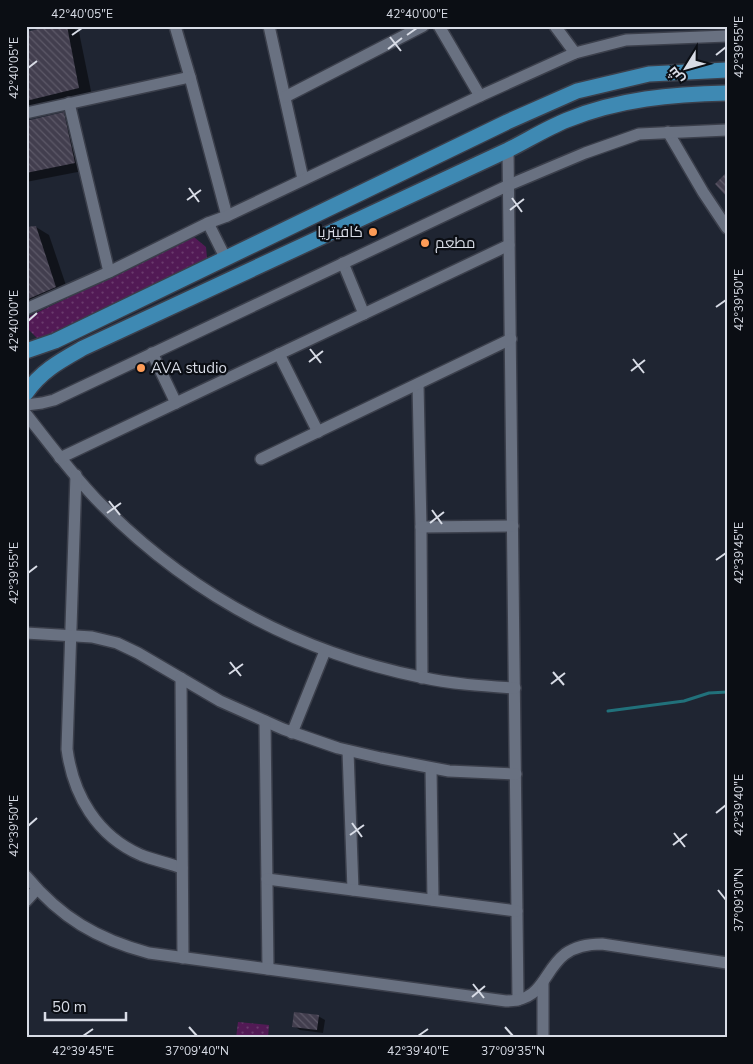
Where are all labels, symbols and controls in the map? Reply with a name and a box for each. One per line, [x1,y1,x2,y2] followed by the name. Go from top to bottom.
[51,6,113,22] text: 42°40'05"E
[386,6,448,22] text: 42°40'00"E
[731,16,747,78] text: 42°39'55"E
[6,37,22,99] text: 42°40'05"E
[660,42,710,92] north arrow
[663,63,689,88] text: ش
[317,222,363,242] place label: كافيتريا
[367,226,379,238] marker: كافيتريا
[435,233,475,253] place label: مطعم
[419,237,431,249] marker: مطعم
[731,269,747,331] text: 42°39'50"E
[6,290,22,352] text: 42°40'00"E
[151,358,227,378] place label: AVA studio
[135,362,147,374] marker: AVA studio
[731,522,747,584] text: 42°39'45"E
[6,542,22,604] text: 42°39'55"E
[731,774,747,836] text: 42°39'40"E
[6,795,22,857] text: 42°39'50"E
[731,868,747,932] text: 37°09'30"N
[45,989,126,1021] scale bar
[52,997,87,1017] text: 50 m
[52,1043,114,1059] text: 42°39'45"E
[165,1043,229,1059] text: 37°09'40"N
[387,1043,449,1059] text: 42°39'40"E
[481,1043,545,1059] text: 37°09'35"N

